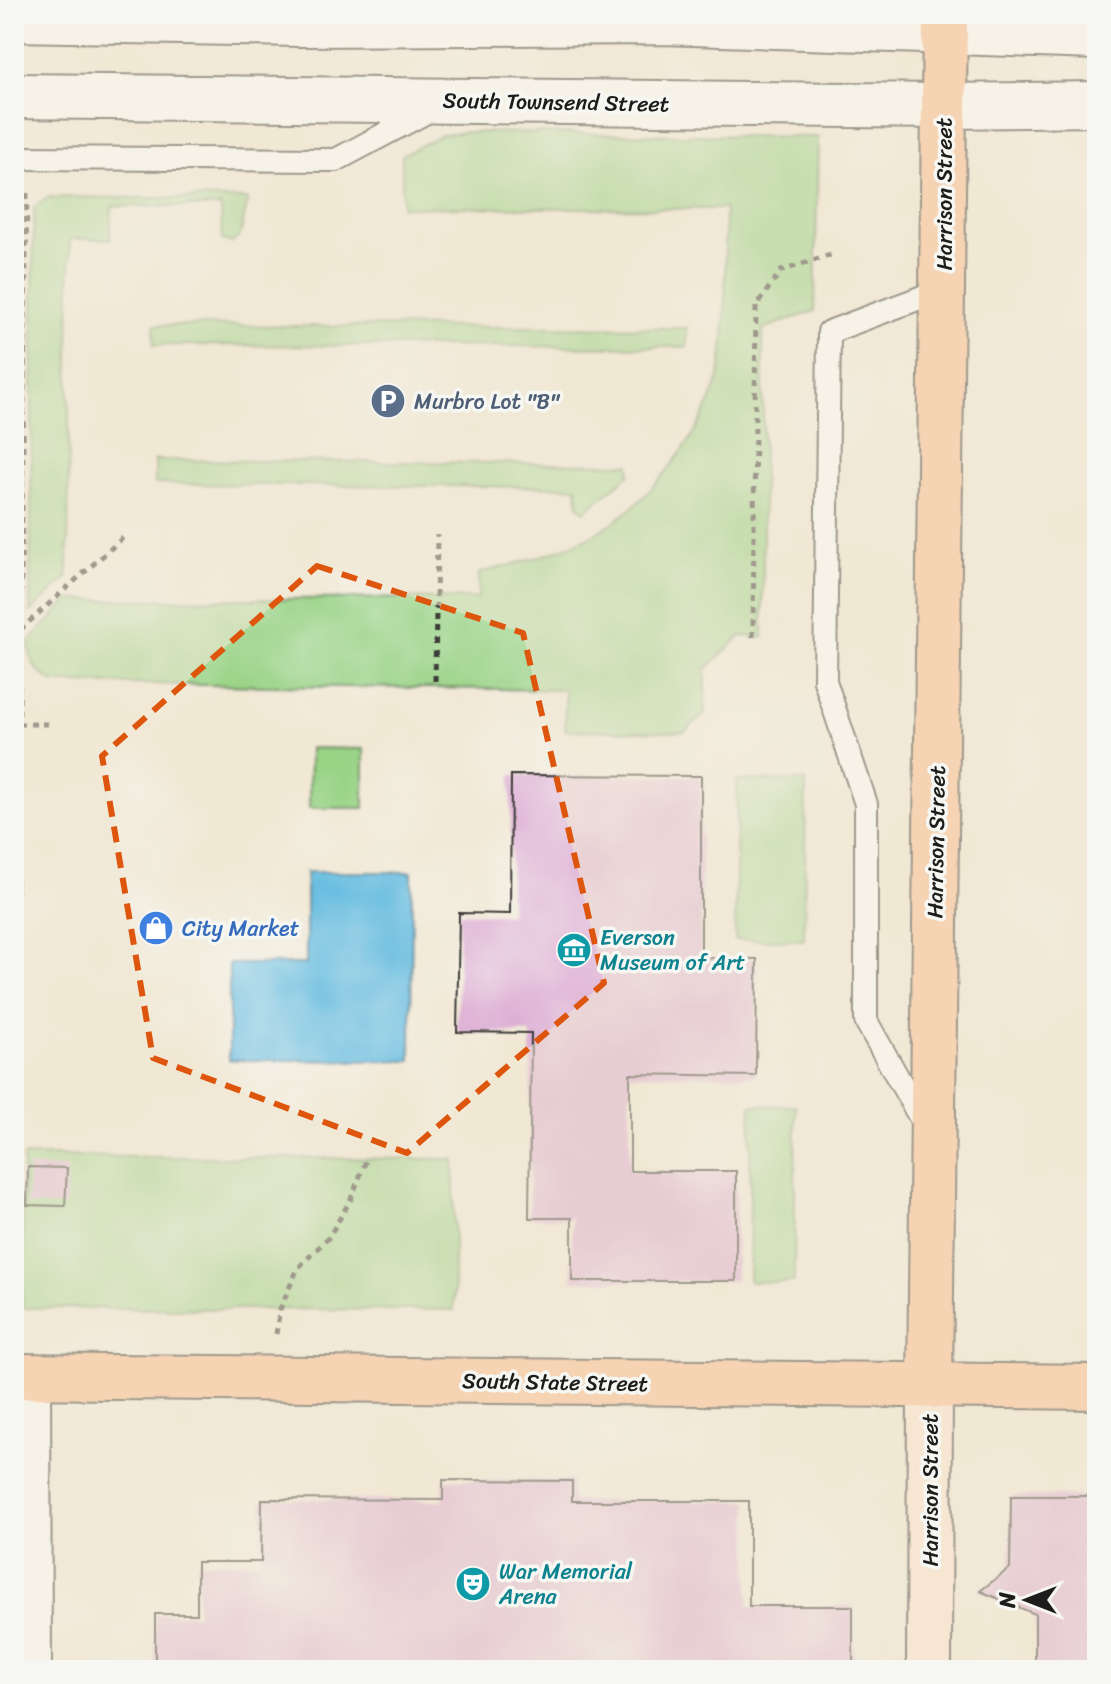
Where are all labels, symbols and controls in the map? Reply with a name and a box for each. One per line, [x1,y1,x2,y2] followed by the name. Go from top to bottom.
[442,81,670,123] street label: South Townsend Street
[925,117,964,270] street label: Harrison Street
[369,382,407,420] parking icon: Murbro Lot "B"
[414,382,561,421] place label: Murbro Lot "B"
[915,765,957,919] street label: Harrison Street
[137,909,175,947] shop icon: City Market
[182,909,300,948] place label: City Market
[600,918,745,982] place label: Everson Museum of Art
[555,931,593,969] museum icon: Everson Museum of Art
[462,1361,649,1403] street label: South State Street
[911,1413,950,1566] street label: Harrison Street
[498,1552,633,1616] place label: War Memorial Arena
[987,1560,1067,1640] north arrow
[454,1565,492,1603] theatre icon: War Memorial Arena
[988,1592,1027,1609] text: N

